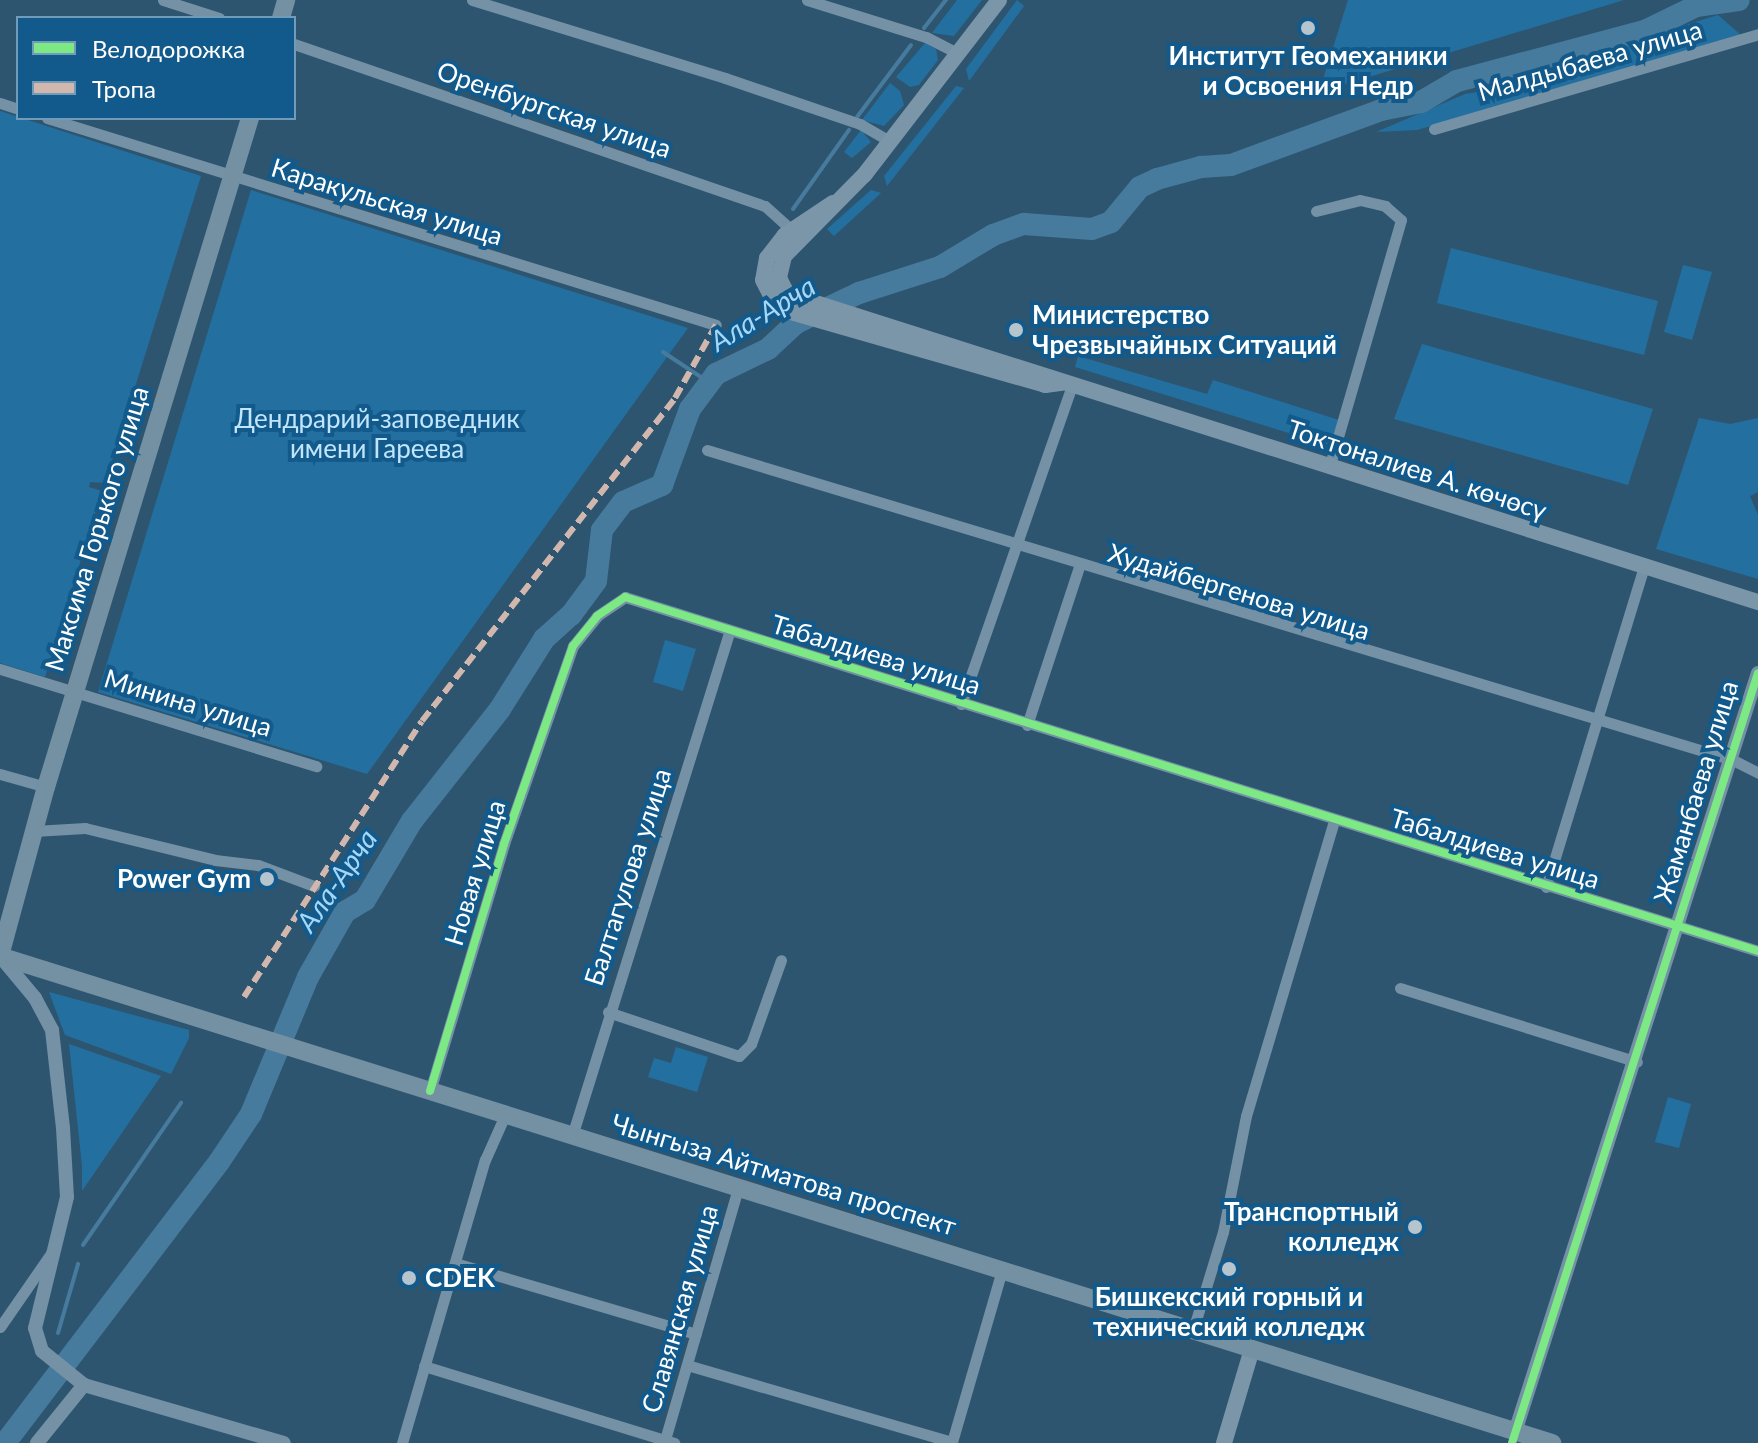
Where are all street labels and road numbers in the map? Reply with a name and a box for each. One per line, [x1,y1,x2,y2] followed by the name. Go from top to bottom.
[1474,14,1706,108] street label: Малдыбаева улица
[433,55,675,165] street label: Оренбургская улица
[268,152,506,252] street label: Каракульская улица
[39,383,155,675] street label: Максима Горького улица
[1283,413,1551,527] street label: Токтоналиев А. көчөсү
[1104,537,1374,647] street label: Худайбергенова улица
[768,608,984,702] street label: Табалдиева улица
[100,663,276,743] street label: Минина улица
[1647,677,1745,907] street label: Жаманбаева улица
[578,764,678,990] street label: Балтагулова улица
[438,796,512,950] street label: Новая улица
[1387,802,1603,896] street label: Табалдиева улица
[608,1108,960,1242] street label: Чынгыза Айтматова проспект
[635,1201,725,1417] street label: Славянская улица

